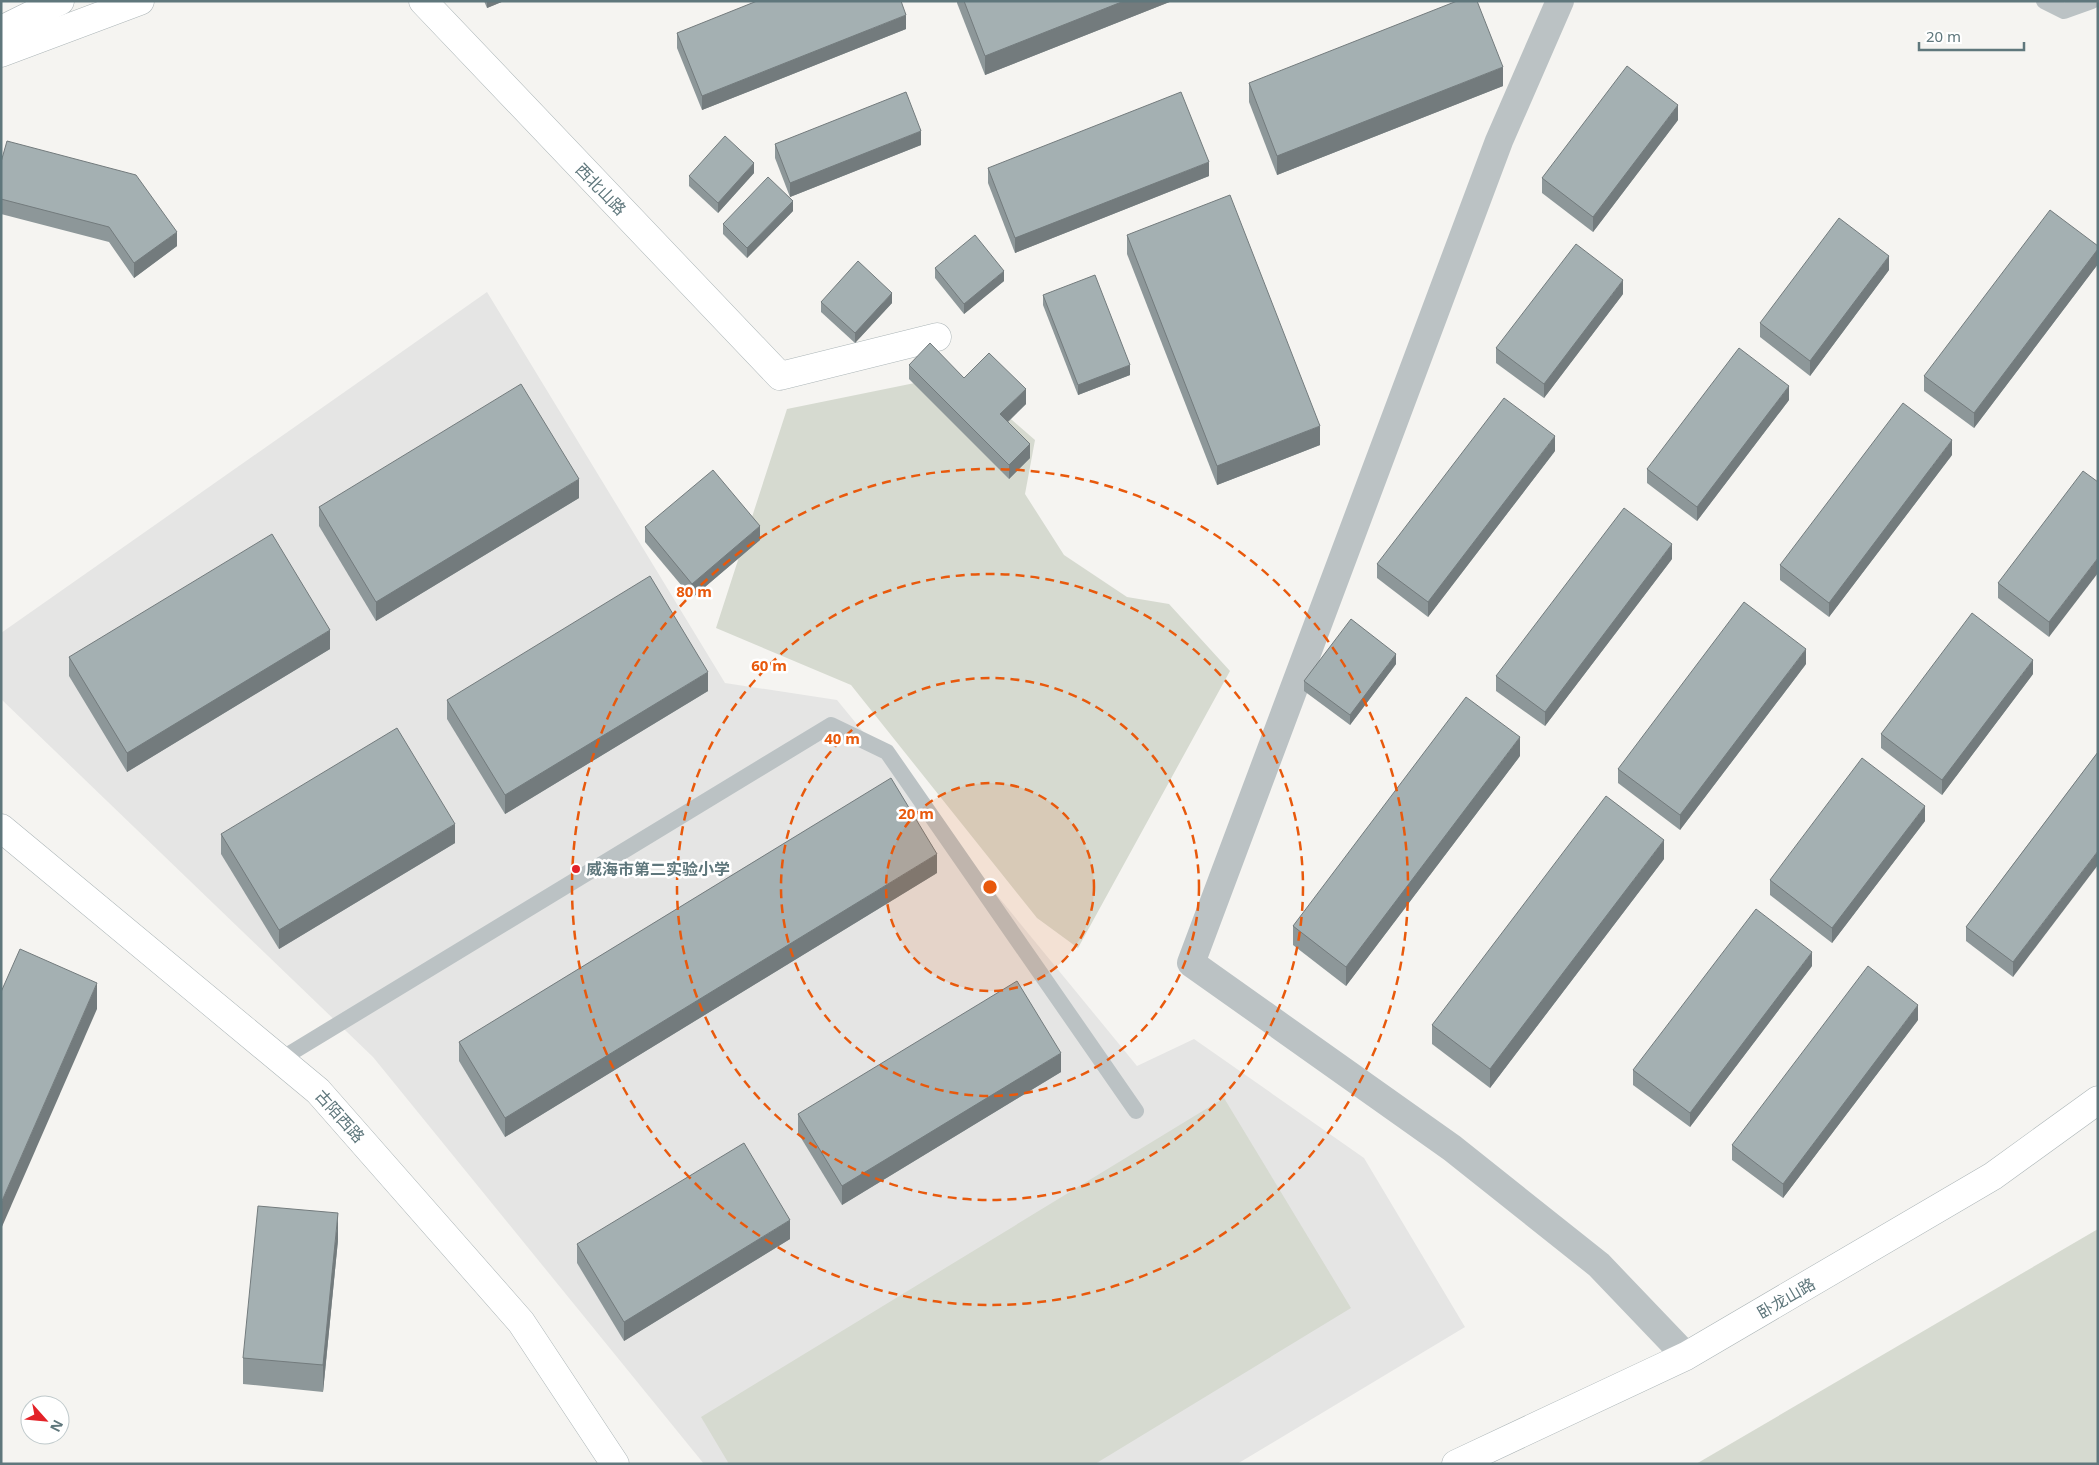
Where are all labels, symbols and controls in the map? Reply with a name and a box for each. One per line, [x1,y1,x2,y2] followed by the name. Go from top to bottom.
[1919,20,2024,52] scale bar
[1926,26,1961,46] text: 20 m
[571,158,631,220] street label: 西北山路
[676,581,712,601] text: 80 m
[751,655,787,675] text: 60 m
[824,728,860,748] text: 40 m
[898,803,934,823] text: 20 m
[586,858,730,880] place label: 威海市第二实验小学
[570,863,582,875] marker: 威海市第二实验小学
[981,878,999,896] centre of rings
[310,1085,370,1147] street label: 古陌西路
[1753,1272,1819,1324] street label: 卧龙山路
[20,1395,70,1445] north arrow
[46,1417,68,1436] text: N

